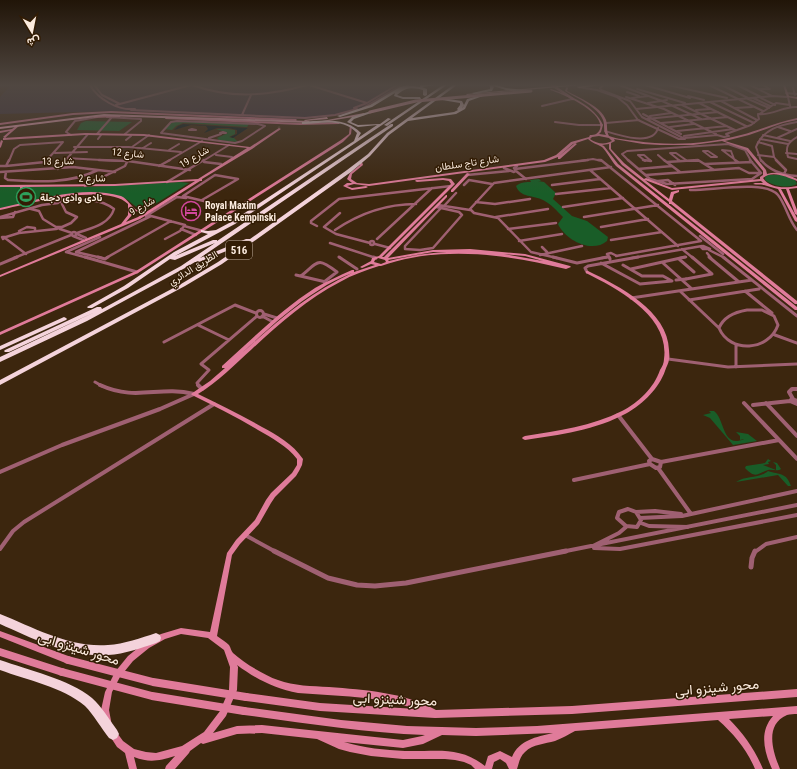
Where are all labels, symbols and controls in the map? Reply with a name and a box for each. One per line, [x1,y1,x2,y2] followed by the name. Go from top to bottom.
[12,12,52,52] north arrow
[26,34,41,49] text: ش
[177,144,211,171] street label: شارع 19
[111,146,145,161] street label: شارع 12
[434,153,500,174] street label: شارع تاج سلطان
[42,155,74,168] street label: شارع 13
[78,172,106,185] street label: شارع 2
[15,186,37,208] sports icon: نادى وادى دجلة
[40,192,102,204] place label: نادى وادى دجلة
[127,194,157,218] street label: شارع 9
[180,200,202,222] hotel icon: Royal Maxim Palace Kempinski
[205,200,276,223] place label: Royal Maxim Palace Kempinski
[226,241,252,259] road number: 516
[166,249,221,290] street label: الطريق الدائري
[36,628,122,669] street label: محور شينزو ابى
[674,675,760,700] street label: محور شينزو ابى
[352,690,437,709] street label: محور شينزو ابى

